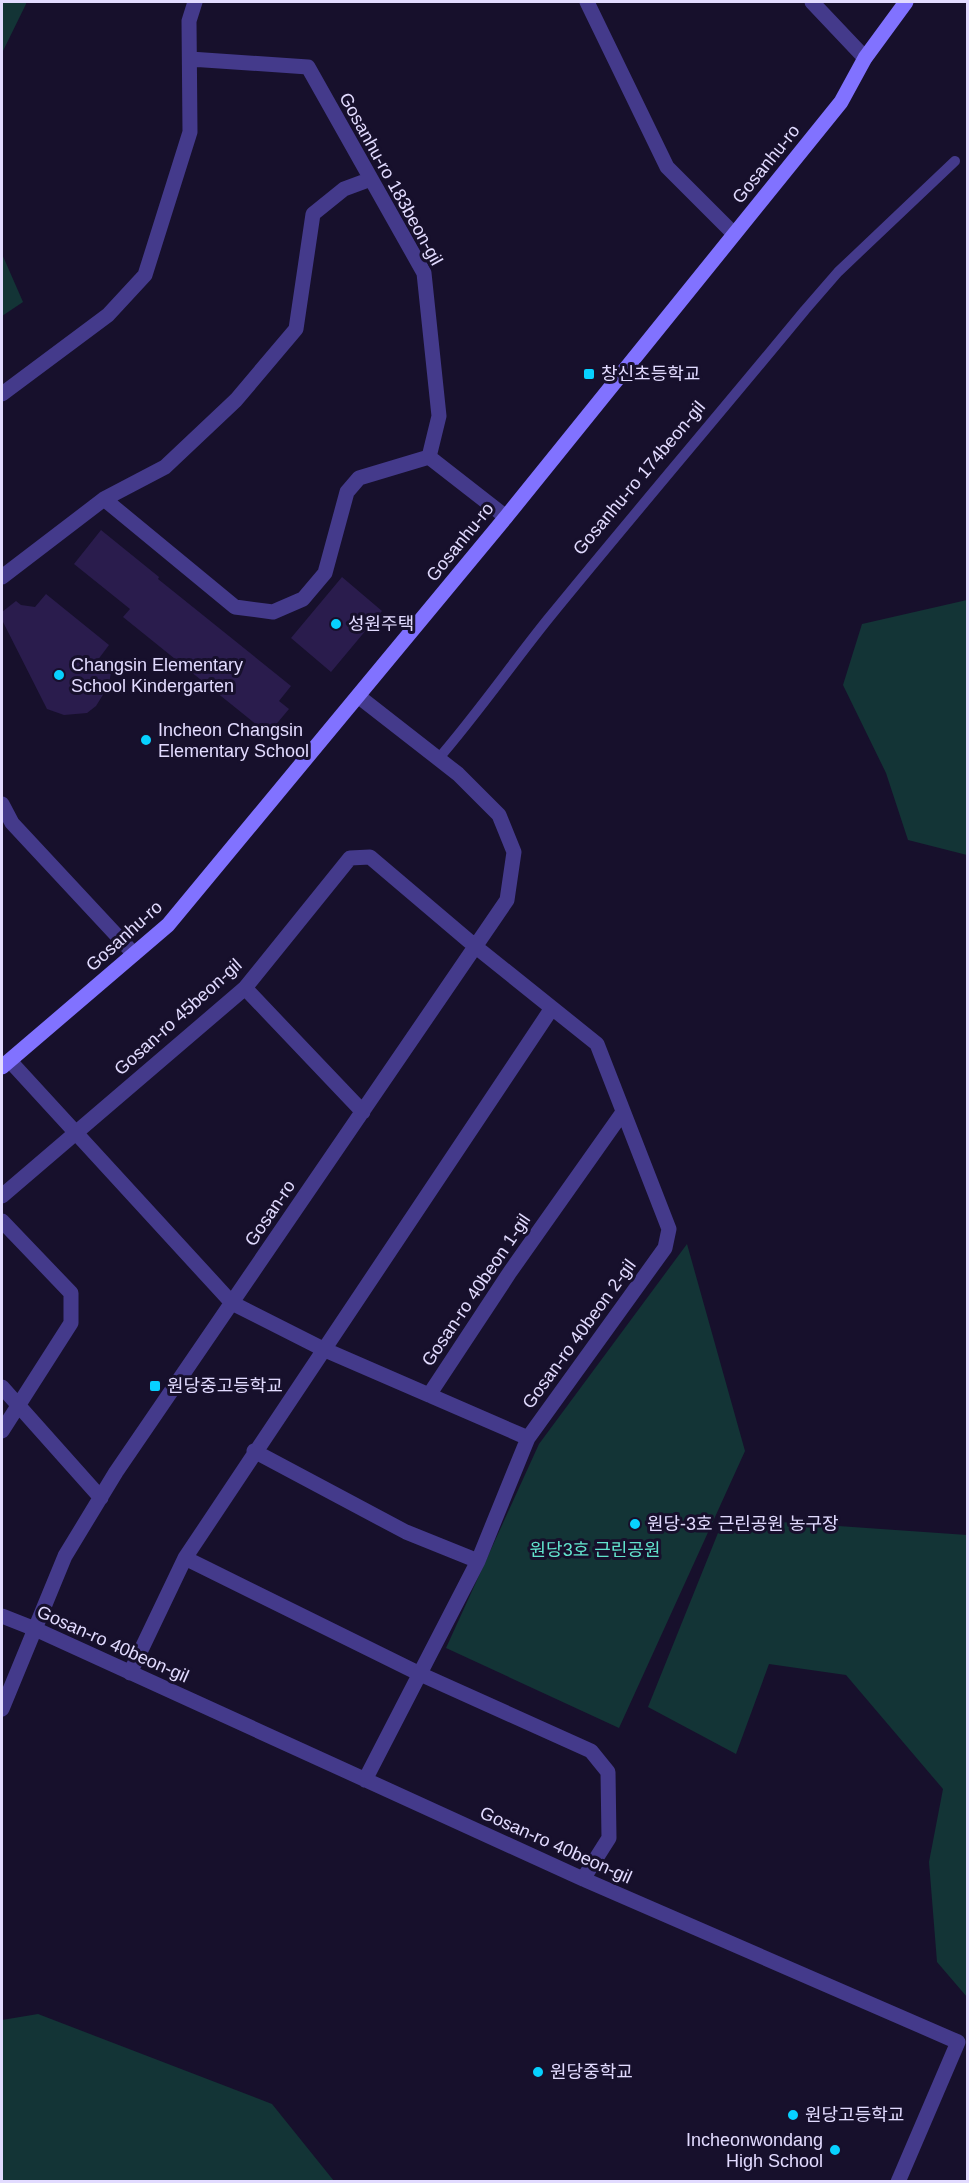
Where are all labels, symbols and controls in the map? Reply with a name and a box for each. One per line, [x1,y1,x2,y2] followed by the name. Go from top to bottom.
[335,89,447,269] street label: Gosanhu-ro 183beon-gil
[728,121,804,207] street label: Gosanhu-ro
[601,364,700,384] place label: 창신초등학교
[582,367,596,381] marker: 창신초등학교
[569,397,709,559] street label: Gosanhu-ro 174beon-gil
[422,499,498,585] street label: Gosanhu-ro
[348,614,414,634] place label: 성원주택
[329,617,343,631] marker: 성원주택
[71,655,243,696] place label: Changsin Elementary School Kindergarten
[52,668,66,682] marker: Changsin Elementary School Kindergarten
[158,720,309,761] place label: Incheon Changsin Elementary School
[139,733,153,747] marker: Incheon Changsin Elementary School
[82,897,166,975] street label: Gosanhu-ro
[110,955,246,1079] street label: Gosan-ro 45beon-gil
[241,1176,299,1250] street label: Gosan-ro
[418,1210,534,1370] street label: Gosan-ro 40beon 1-gil
[518,1256,640,1412] street label: Gosan-ro 40beon 2-gil
[167,1376,283,1396] place label: 원당중고등학교
[148,1379,162,1393] marker: 원당중고등학교
[647,1514,839,1534] place label: 원당-3호 근린공원 농구장
[628,1517,642,1531] marker: 원당-3호 근린공원 농구장
[530,1540,660,1560] park label: 원당3호 근린공원
[34,1601,192,1687] street label: Gosan-ro 40beon-gil
[477,1802,635,1888] street label: Gosan-ro 40beon-gil
[550,2062,633,2082] place label: 원당중학교
[531,2065,545,2079] marker: 원당중학교
[805,2105,904,2125] place label: 원당고등학교
[786,2108,800,2122] marker: 원당고등학교
[686,2130,823,2171] place label: Incheonwondang High School
[828,2143,842,2157] marker: Incheonwondang High School

